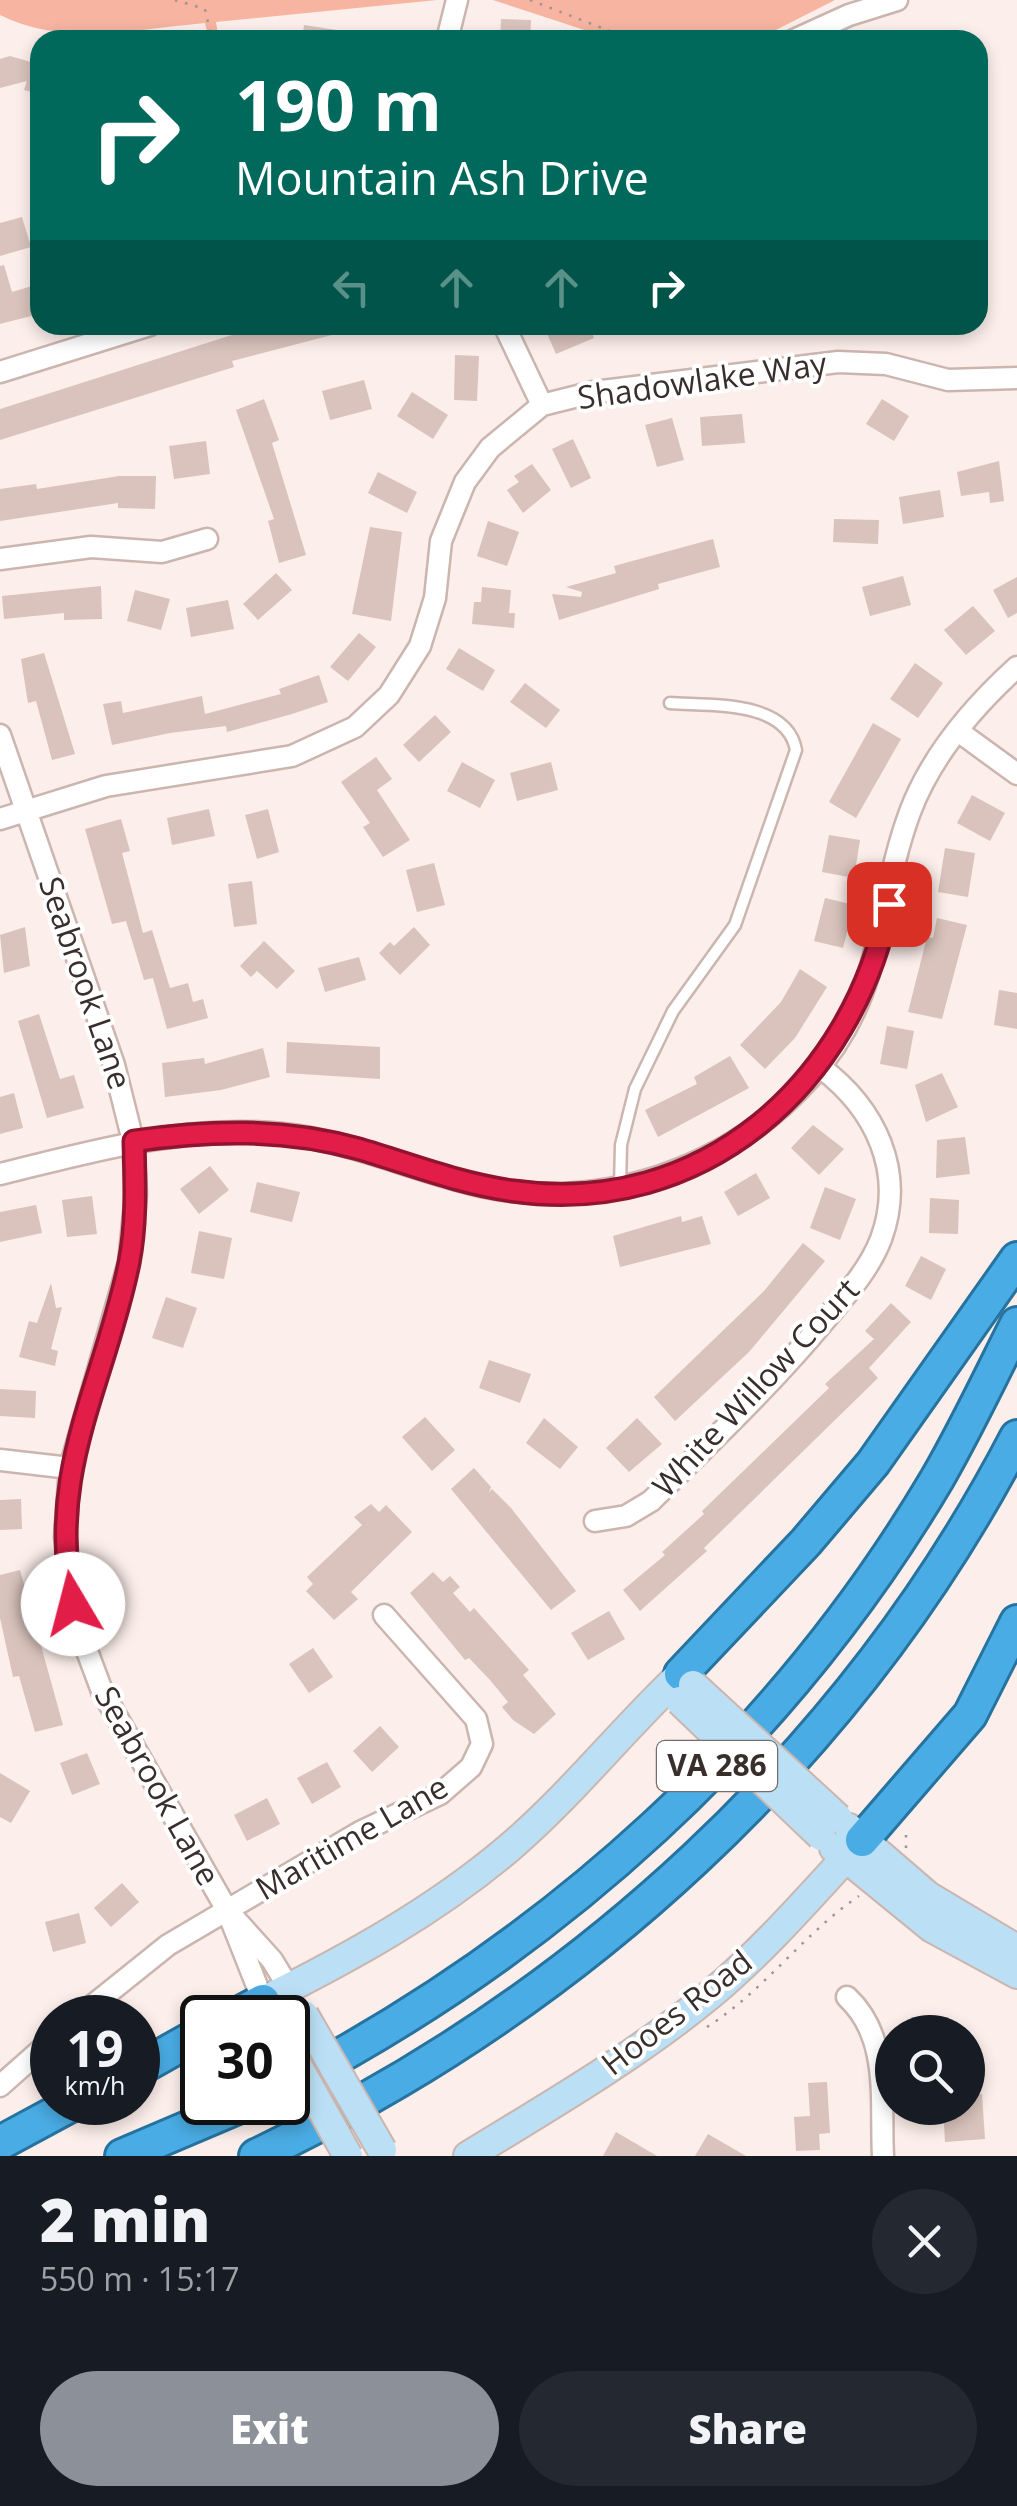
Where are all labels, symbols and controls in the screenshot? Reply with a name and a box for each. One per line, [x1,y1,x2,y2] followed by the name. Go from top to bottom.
[235,56,442,152] text: 190 m
[70,70,200,200] icon: right
[235,147,649,208] text: Mountain Ash Drive
[324,260,379,315] icon: left
[429,260,484,315] icon: ahead
[534,260,589,315] icon: ahead
[639,260,694,315] icon: right
[575,341,830,418] street label: Shadowlake Way
[847,862,932,947] pin
[30,871,143,1094] street label: Seabrook Lane
[862,877,917,932] icon: arrive
[642,1268,868,1506] street label: White Willow Court
[21,1552,125,1656] position arrow
[86,1678,231,1893] street label: Seabrook Lane
[657,1741,777,1791] road number: VA 286
[247,1764,455,1909] street label: Maritime Lane
[592,1939,760,2084] street label: Hooes Road
[180,1995,310,2125] speed limit sign: 30
[66,2014,124,2082] text: 19
[875,2015,985,2125] map controls
[875,2015,985,2125] button: search
[65,2068,125,2102] text: km/h
[40,2178,210,2260] text: 2 min
[872,2189,977,2294] button: close
[40,2257,239,2300] text: 550 m · 15:17
[40,2371,499,2486] button: Exit
[519,2371,977,2486] button: Share

